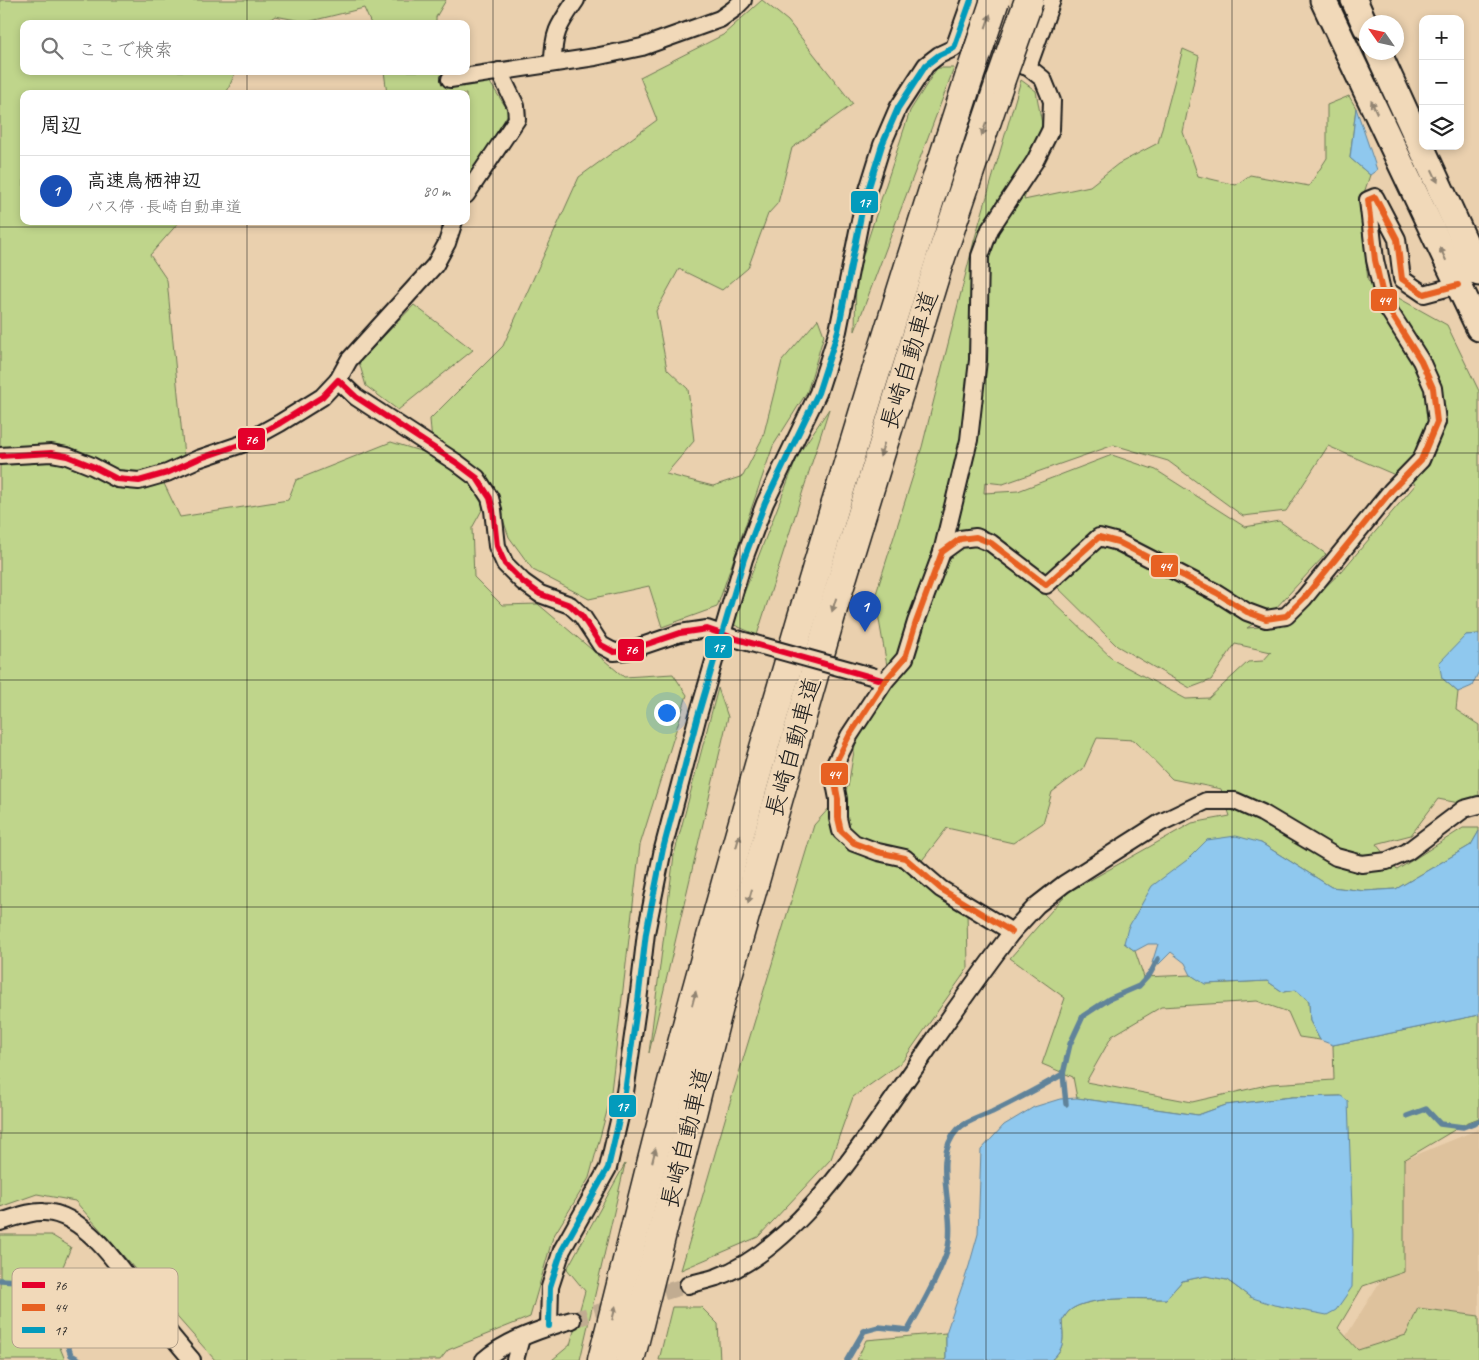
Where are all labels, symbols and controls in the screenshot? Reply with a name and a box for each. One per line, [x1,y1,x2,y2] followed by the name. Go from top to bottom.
[984,13,992,28] one-way arrow
[1359,15,1404,60] north arrow
[1419,15,1464,150] map controls
[1419,15,1464,60] button: +
[20,20,470,75] search box
[38,34,66,62] icon: search
[78,38,173,62] text: ここで検索
[1419,60,1464,105] button: −
[1369,100,1377,114] one-way arrow
[1419,105,1464,150] button: layers
[40,112,82,138] text: 周辺
[980,121,987,136] one-way arrow
[87,169,201,193] text: 高速鳥栖神辺
[1431,169,1439,183] one-way arrow
[52,181,60,201] text: 1
[423,181,450,201] text: 80 m
[850,190,879,214] line badge: 17
[858,194,872,211] text: 17
[87,197,242,217] text: バス停 · 長崎自動車道
[1439,247,1447,261] one-way arrow
[874,287,944,433] street label: 長崎自動車道
[1370,288,1398,312] line badge: 44
[1378,292,1392,309] text: 44
[237,427,266,451] line badge: 76
[245,431,259,448] text: 76
[877,443,885,458] one-way arrow
[1150,554,1179,578] line badge: 44
[1159,558,1173,575] text: 44
[849,591,881,632] pin: 1
[830,598,838,613] one-way arrow
[704,635,733,659] line badge: 17
[617,638,645,662] line badge: 76
[712,639,726,656] text: 17
[625,641,639,658] text: 76
[759,674,827,820] street label: 長崎自動車道
[654,700,680,726] your location
[820,762,849,786] line badge: 44
[828,766,842,783] text: 44
[734,834,742,849] one-way arrow
[746,889,754,904] one-way arrow
[690,990,698,1005] one-way arrow
[654,1065,718,1211] street label: 長崎自動車道
[608,1094,637,1118] line badge: 17
[616,1098,630,1115] text: 17
[650,1148,658,1163] one-way arrow
[12,1268,178,1348] legend
[54,1277,67,1294] text: 76
[54,1299,68,1316] text: 44
[610,1305,618,1320] one-way arrow
[54,1322,67,1339] text: 17

